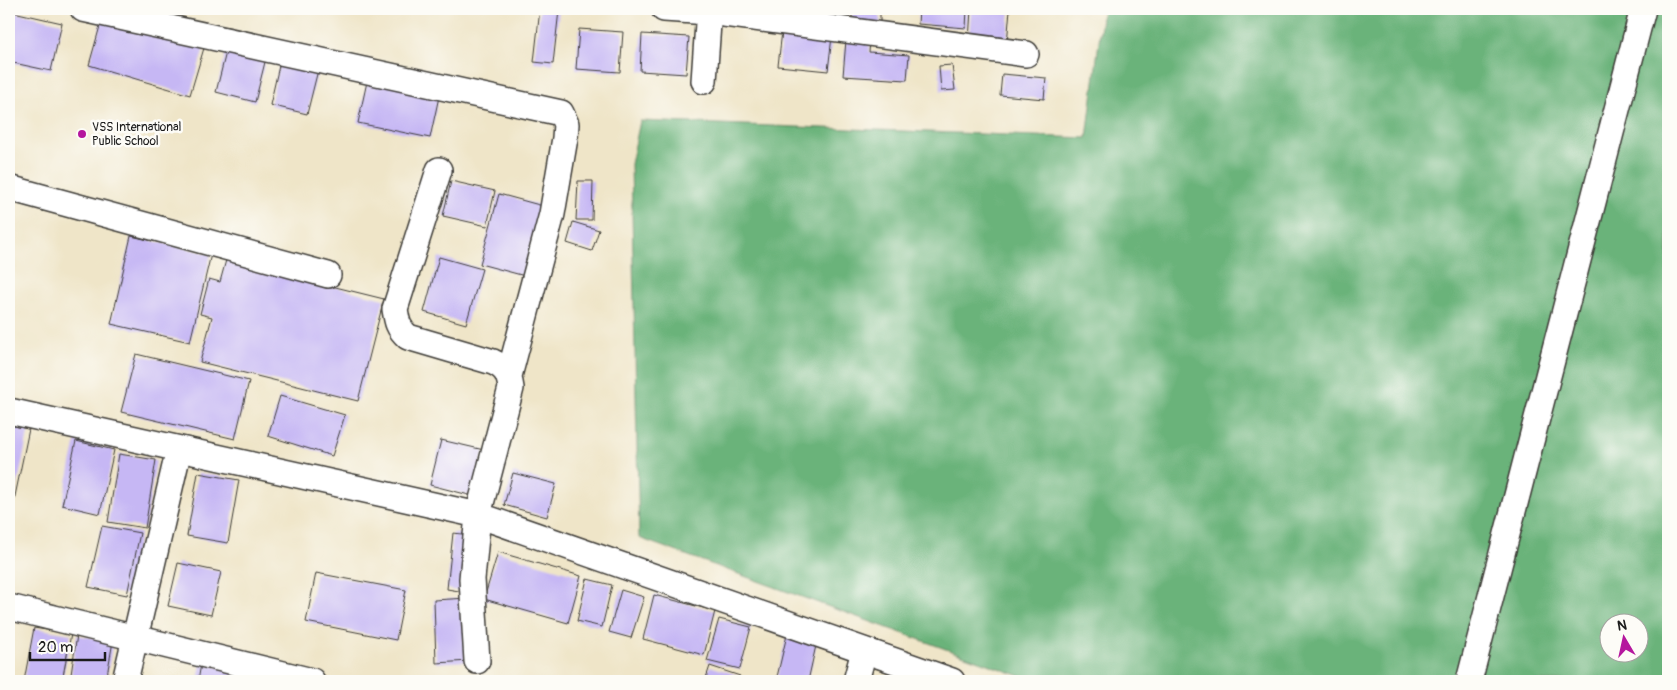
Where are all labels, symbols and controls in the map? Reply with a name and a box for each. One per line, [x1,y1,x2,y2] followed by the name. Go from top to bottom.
[92,120,182,149] place label: VSS International Public School
[76,128,88,140] marker: VSS International Public School
[1600,612,1650,662] north arrow
[1616,617,1628,635] text: N
[30,630,105,662] scale bar
[38,638,73,657] text: 20 m

